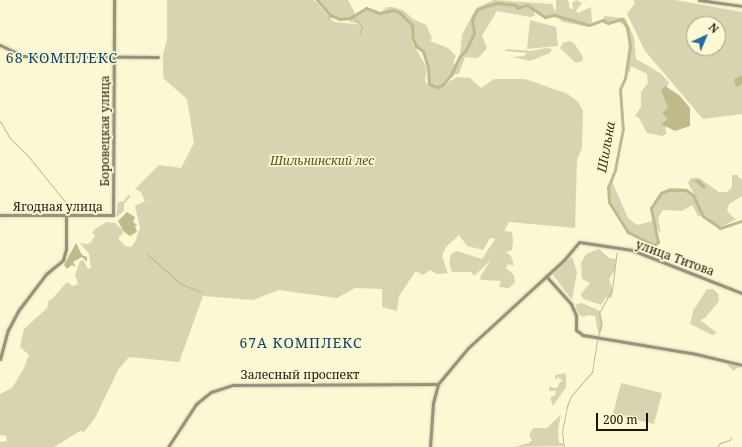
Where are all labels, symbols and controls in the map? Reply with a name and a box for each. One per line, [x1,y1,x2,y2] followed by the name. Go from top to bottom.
[686,16,726,56] north arrow
[706,19,722,36] text: N
[6,50,118,66] district label: 68 КОМПЛЕКС
[98,76,112,186] street label: Боровецкая улица
[594,120,618,174] water label: Шильна
[270,154,374,168] park label: Шильнинский лес
[13,200,103,214] street label: Ягодная улица
[634,237,716,279] street label: улица Титова
[239,335,363,351] district label: 67А КОМПЛЕКС
[241,368,359,382] street label: Залесный проспект
[598,405,650,431] scale bar
[603,411,638,428] text: 200 m

